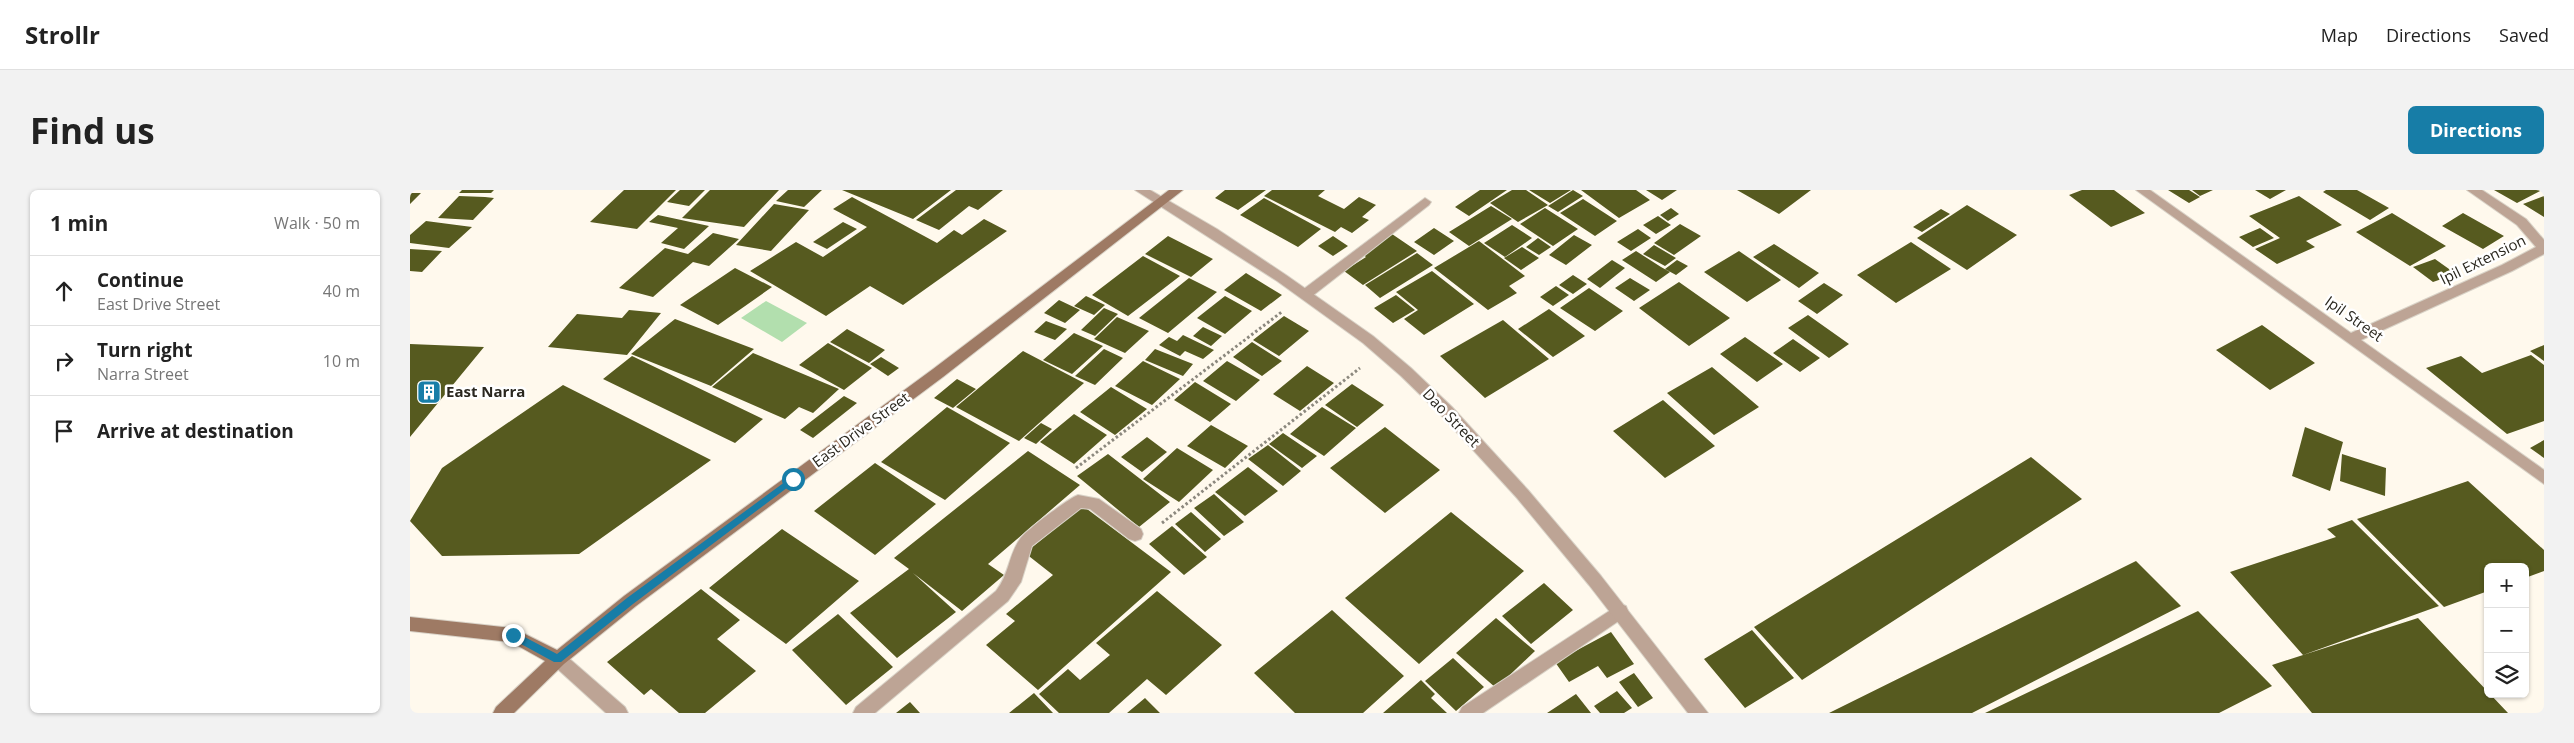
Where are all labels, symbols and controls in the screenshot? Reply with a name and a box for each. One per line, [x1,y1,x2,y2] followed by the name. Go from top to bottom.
[25,18,100,51] text: Strollr
[2321,23,2358,47] text: Map
[2386,23,2471,47] text: Directions
[2499,23,2549,47] text: Saved
[2408,106,2544,154] button: Directions
[30,107,155,154] text: Find us
[50,209,108,237] text: 1 min
[274,212,360,234] text: Walk · 50 m
[2436,230,2529,289] street label: Ipil Extension
[97,267,184,293] text: Continue
[50,277,78,305] icon: ahead
[323,280,360,302] text: 40 m
[2322,291,2388,346] street label: Ipil Street
[97,293,220,315] text: East Drive Street
[97,337,192,363] text: Turn right
[50,347,78,375] icon: right
[323,350,360,372] text: 10 m
[97,363,189,385] text: Narra Street
[416,379,442,405] building icon: East Narra
[446,381,525,401] place label: East Narra
[1419,384,1485,451] street label: Dao Street
[808,387,913,471] street label: East Drive Street
[50,417,78,445] icon: arrive
[97,418,294,444] text: Arrive at destination
[782,468,805,491] route start
[2484,563,2529,698] map controls
[2484,563,2529,608] button: +
[2484,608,2529,653] button: −
[502,624,525,647] route end
[2484,653,2529,698] button: layers

